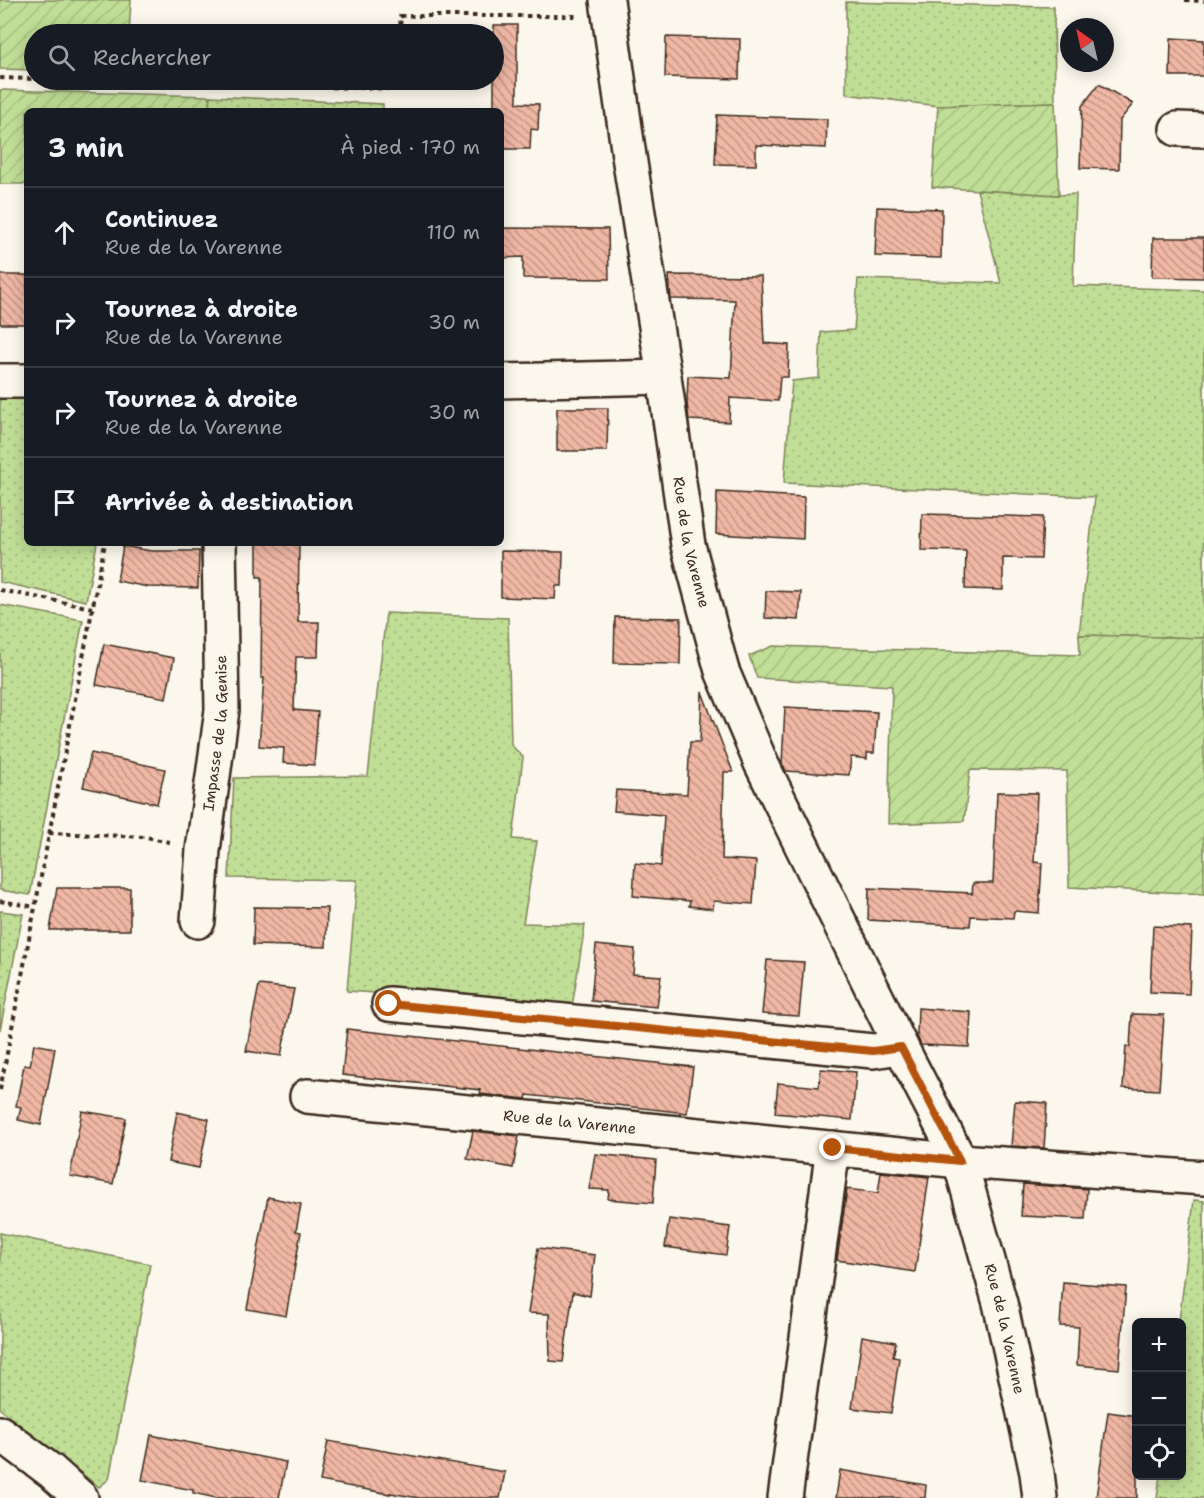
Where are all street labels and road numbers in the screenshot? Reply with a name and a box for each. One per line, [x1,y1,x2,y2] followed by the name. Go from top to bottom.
[668,476,715,610] street label: Rue de la Varenne
[198,655,232,812] street label: Impasse de la Genise
[502,1106,637,1139] street label: Rue de la Varenne
[979,1261,1030,1396] street label: Rue de la Varenne

